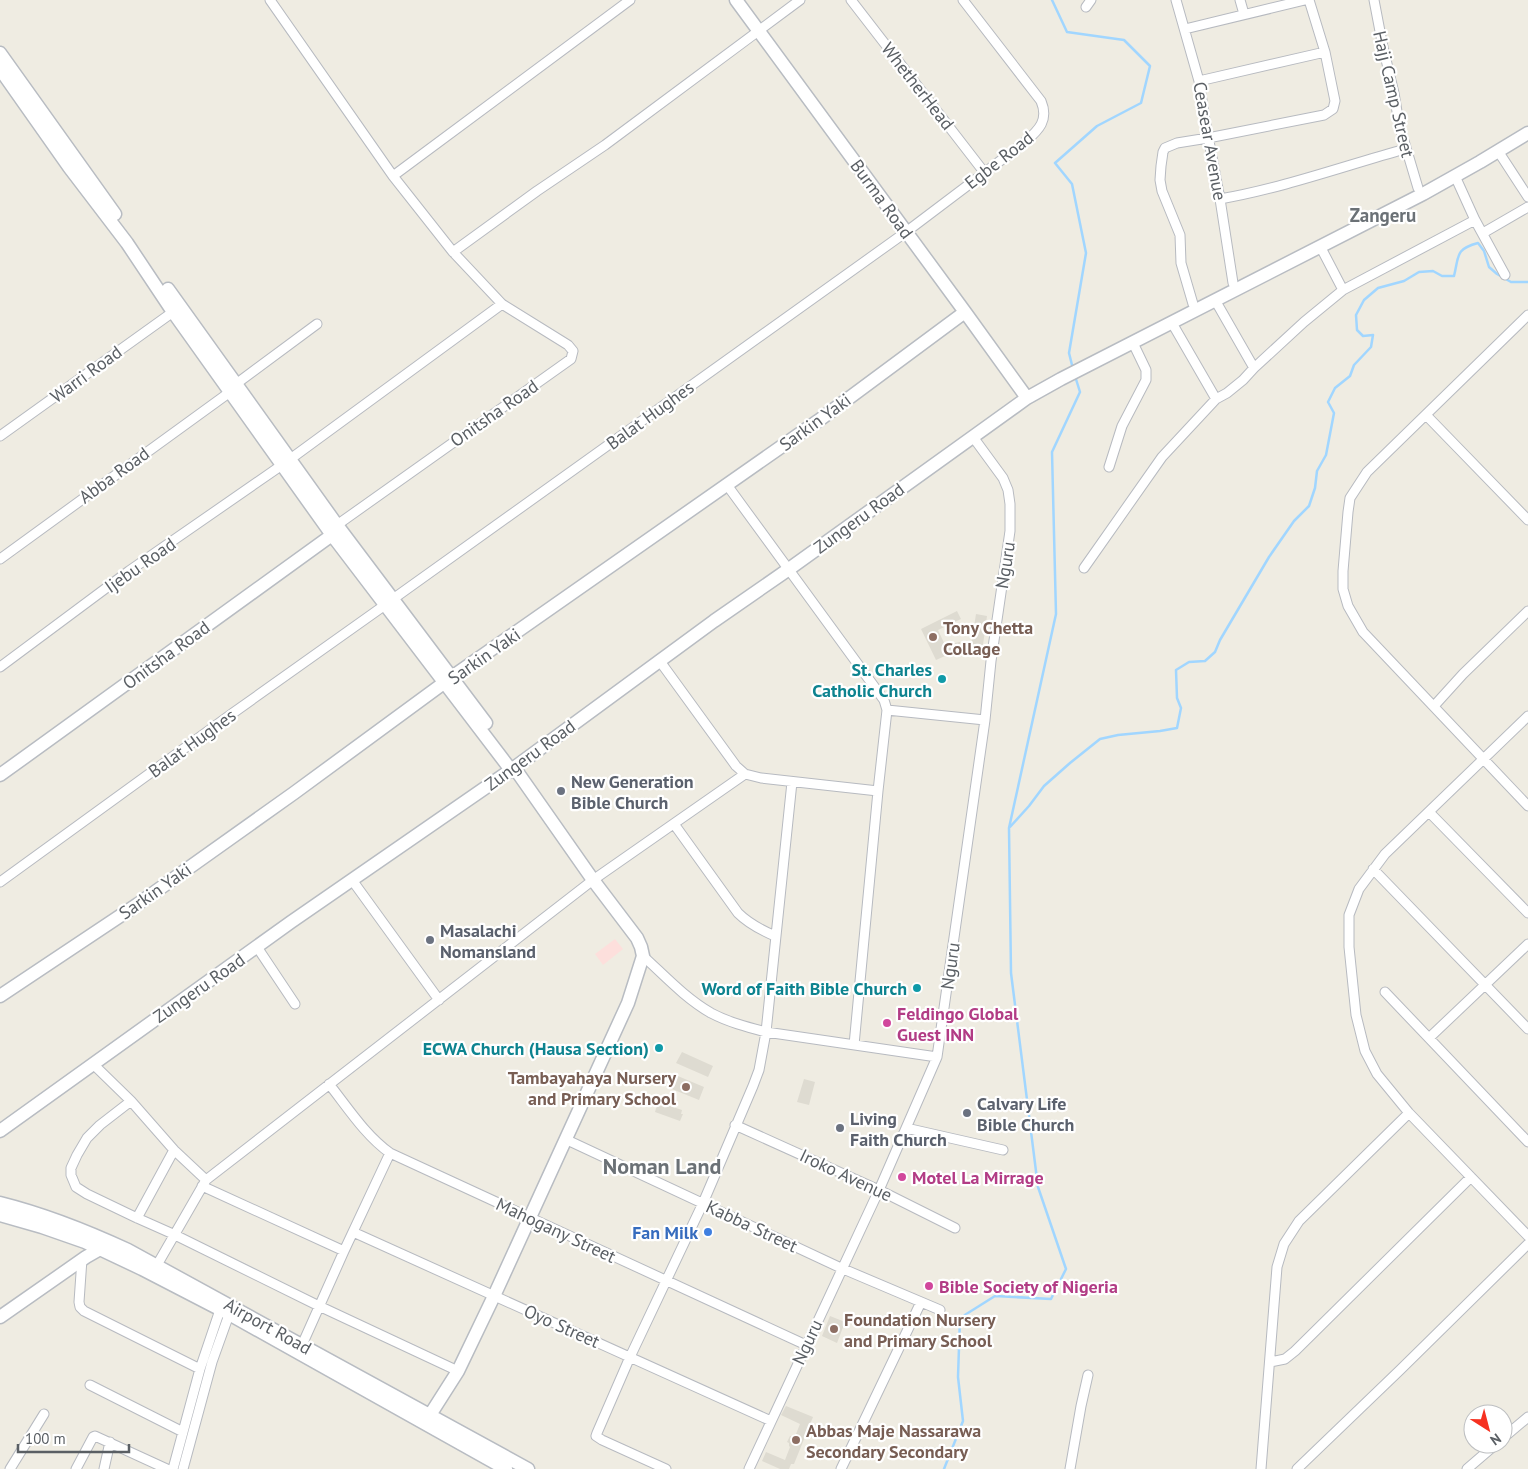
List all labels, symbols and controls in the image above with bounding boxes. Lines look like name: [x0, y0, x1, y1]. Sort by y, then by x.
street label: Hajj Camp Street: [1368, 28, 1420, 160]
street label: WhetherHead: [877, 38, 959, 134]
street label: Ceasear Avenue: [1188, 80, 1232, 202]
street label: Egbe Road: [960, 126, 1038, 194]
street label: Burma Road: [845, 155, 919, 243]
district label: Zangeru: [1350, 203, 1416, 227]
street label: Warri Road: [46, 340, 126, 408]
street label: Onitsha Road: [445, 374, 543, 452]
street label: Balat Hughes: [602, 376, 698, 454]
street label: Sarkin Yaki: [775, 388, 855, 456]
street label: Abba Road: [74, 442, 154, 508]
street label: Zungeru Road: [809, 477, 909, 559]
street label: Ijebu Road: [100, 532, 180, 598]
street label: Nguru: [990, 540, 1020, 590]
street label: Onitsha Road: [118, 616, 214, 694]
place label: Tony Chetta Collage: [943, 616, 1033, 660]
street label: Sarkin Yaki: [443, 623, 525, 689]
marker: Tony Chetta Collage: [927, 631, 939, 643]
place label: St. Charles Catholic Church: [812, 658, 932, 702]
marker: St. Charles Catholic Church: [936, 673, 948, 685]
street label: Balat Hughes: [144, 704, 240, 782]
street label: Zungeru Road: [480, 714, 580, 796]
place label: New Generation Bible Church: [571, 770, 694, 814]
marker: New Generation Bible Church: [555, 785, 567, 797]
street label: Sarkin Yaki: [114, 858, 196, 924]
place label: Masalachi Nomansland: [440, 919, 536, 963]
marker: Masalachi Nomansland: [424, 934, 436, 946]
street label: Nguru: [935, 941, 965, 991]
street label: Zungeru Road: [149, 948, 249, 1028]
place label: Word of Faith Bible Church: [701, 977, 907, 1000]
marker: Word of Faith Bible Church: [911, 982, 923, 994]
place label: Feldingo Global Guest INN: [897, 1002, 1019, 1046]
marker: Feldingo Global Guest INN: [881, 1017, 893, 1029]
place label: ECWA Church (Hausa Section): [423, 1037, 649, 1060]
marker: ECWA Church (Hausa Section): [653, 1042, 665, 1054]
place label: Tambayahaya Nursery and Primary School: [508, 1066, 677, 1110]
marker: Tambayahaya Nursery and Primary School: [680, 1081, 692, 1093]
place label: Calvary Life Bible Church: [977, 1092, 1074, 1136]
place label: Living Faith Church: [850, 1107, 947, 1151]
marker: Calvary Life Bible Church: [961, 1107, 973, 1119]
marker: Living Faith Church: [834, 1122, 846, 1134]
street label: Iroko Avenue: [796, 1144, 896, 1206]
district label: Noman Land: [603, 1152, 721, 1180]
place label: Motel La Mirrage: [912, 1166, 1044, 1189]
marker: Motel La Mirrage: [896, 1171, 908, 1183]
street label: Mahogany Street: [492, 1192, 620, 1268]
street label: Kabba Street: [702, 1195, 802, 1257]
place label: Fan Milk: [632, 1221, 698, 1244]
marker: Fan Milk: [702, 1226, 714, 1238]
place label: Bible Society of Nigeria: [939, 1275, 1118, 1298]
marker: Bible Society of Nigeria: [923, 1280, 935, 1292]
street label: Airport Road: [220, 1293, 316, 1359]
street label: Oyo Street: [520, 1299, 604, 1353]
place label: Foundation Nursery and Primary School: [844, 1308, 996, 1352]
street label: Nguru: [787, 1316, 827, 1368]
marker: Foundation Nursery and Primary School: [828, 1323, 840, 1335]
north arrow: [1463, 1404, 1513, 1454]
place label: Abbas Maje Nassarawa Secondary Secondary: [806, 1419, 981, 1463]
scale bar: [18, 1422, 129, 1454]
text: 100 m: [25, 1429, 66, 1448]
text: N: [1487, 1430, 1505, 1450]
marker: Abbas Maje Nassarawa Secondary Secondary: [790, 1434, 802, 1446]

